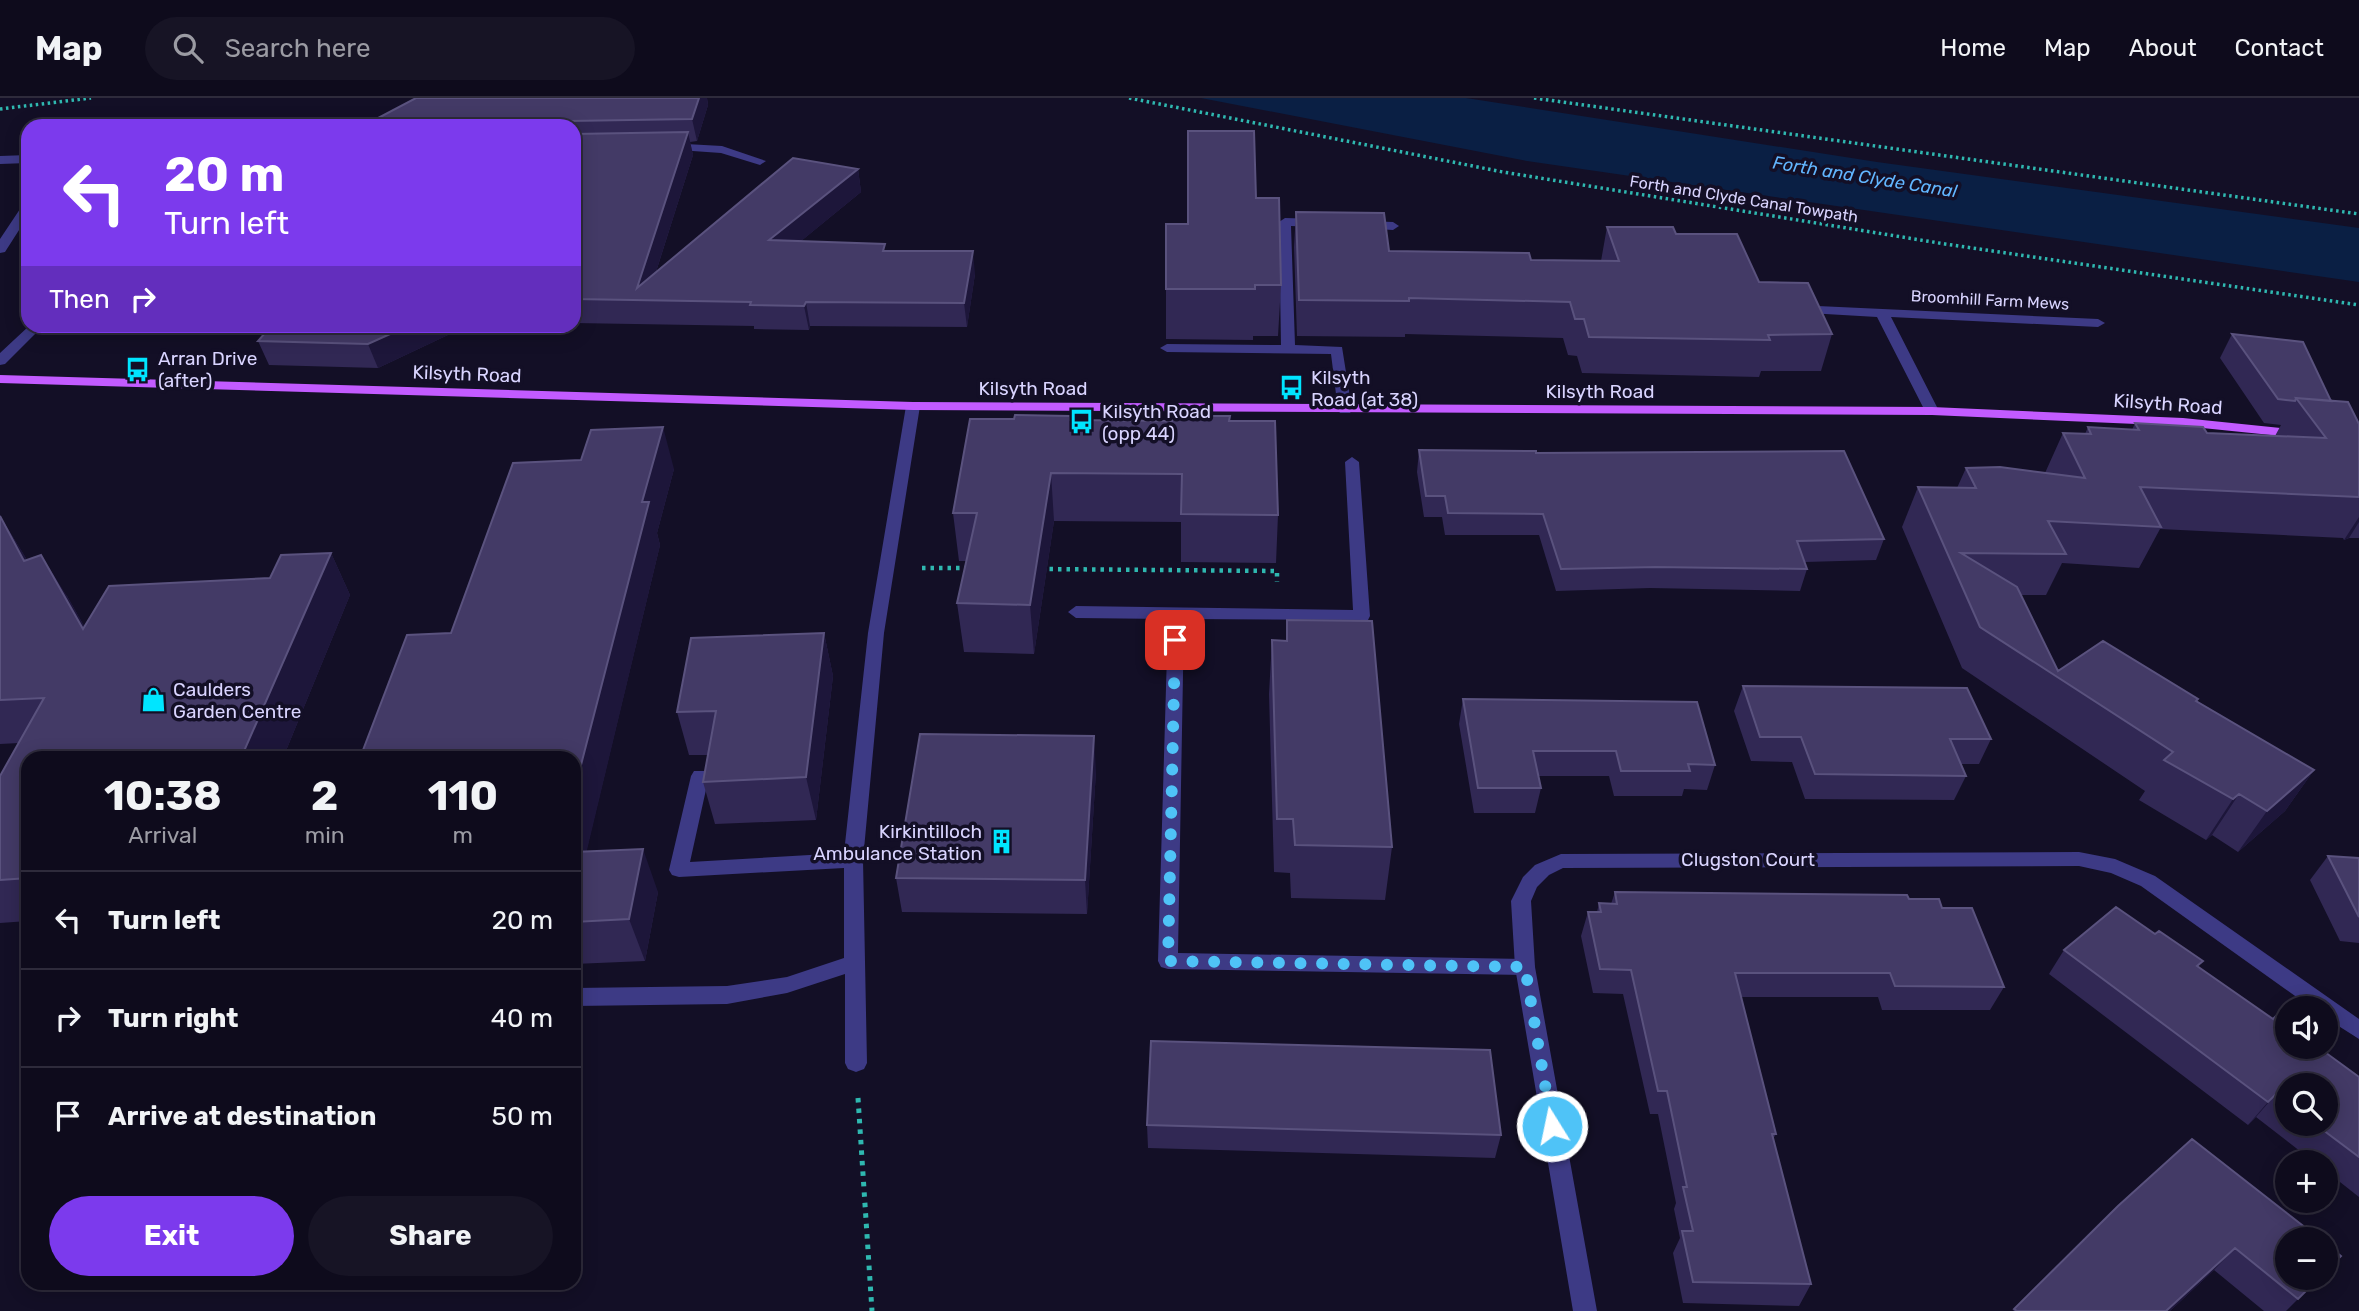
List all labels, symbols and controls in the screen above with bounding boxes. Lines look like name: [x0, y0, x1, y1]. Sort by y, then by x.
search box: [145, 17, 635, 80]
text: Map: [35, 29, 103, 68]
icon: search: [169, 29, 207, 67]
text: Search here: [225, 33, 370, 64]
text: Home: [1940, 34, 2006, 62]
text: Map: [2044, 34, 2091, 62]
text: About: [2129, 34, 2197, 62]
text: Contact: [2235, 34, 2324, 62]
text: 20 m: [164, 145, 285, 203]
icon: left: [49, 147, 140, 238]
water label: Forth and Clyde Canal: [1771, 152, 1959, 203]
street label: Forth and Clyde Canal Towpath: [1628, 172, 1860, 226]
text: Turn left: [164, 204, 289, 242]
icon: right: [124, 280, 162, 318]
text: Then: [49, 284, 110, 315]
street label: Broomhill Farm Mews: [1910, 286, 2070, 314]
place label: Arran Drive (after): [158, 347, 257, 392]
bus stop icon: Arran Drive (after): [124, 355, 152, 383]
street label: Kilsyth Road: [412, 361, 522, 387]
place label: Kilsyth Road (at 38): [1311, 366, 1418, 411]
bus stop icon: Kilsyth Road (at 38): [1277, 374, 1305, 402]
street label: Kilsyth Road: [978, 377, 1088, 400]
street label: Kilsyth Road: [1545, 380, 1655, 403]
street label: Kilsyth Road: [2113, 389, 2223, 419]
place label: Kilsyth Road (opp 44): [1102, 400, 1211, 445]
bus stop icon: Kilsyth Road (opp 44): [1068, 408, 1096, 436]
pin: [1145, 610, 1205, 670]
icon: arrive: [1156, 621, 1194, 659]
place label: Caulders Garden Centre: [173, 678, 301, 723]
shop icon: Caulders Garden Centre: [139, 686, 167, 714]
text: 10:38: [104, 771, 222, 821]
text: 2: [311, 771, 338, 821]
text: 110: [428, 771, 498, 821]
place label: Kirkintilloch Ambulance Station: [813, 820, 982, 865]
text: Arrival: [128, 821, 197, 849]
text: min: [305, 821, 345, 849]
text: m: [453, 821, 473, 849]
building icon: Kirkintilloch Ambulance Station: [988, 828, 1016, 856]
street label: Clugston Court: [1681, 848, 1816, 871]
icon: left: [49, 901, 87, 939]
text: Turn left: [108, 905, 220, 936]
text: 20 m: [492, 905, 553, 936]
map controls: [2275, 996, 2338, 1290]
button: sound: [2275, 996, 2338, 1059]
icon: right: [49, 999, 87, 1037]
text: Turn right: [108, 1003, 238, 1034]
text: 40 m: [491, 1003, 553, 1034]
button: search: [2275, 1073, 2338, 1136]
position arrow: [1515, 1089, 1589, 1163]
icon: arrive: [49, 1097, 87, 1135]
text: Arrive at destination: [108, 1101, 376, 1132]
text: 50 m: [492, 1101, 553, 1132]
button: +: [2275, 1150, 2338, 1213]
button: Exit: [49, 1196, 294, 1276]
button: Share: [308, 1196, 553, 1276]
button: −: [2275, 1227, 2338, 1290]

